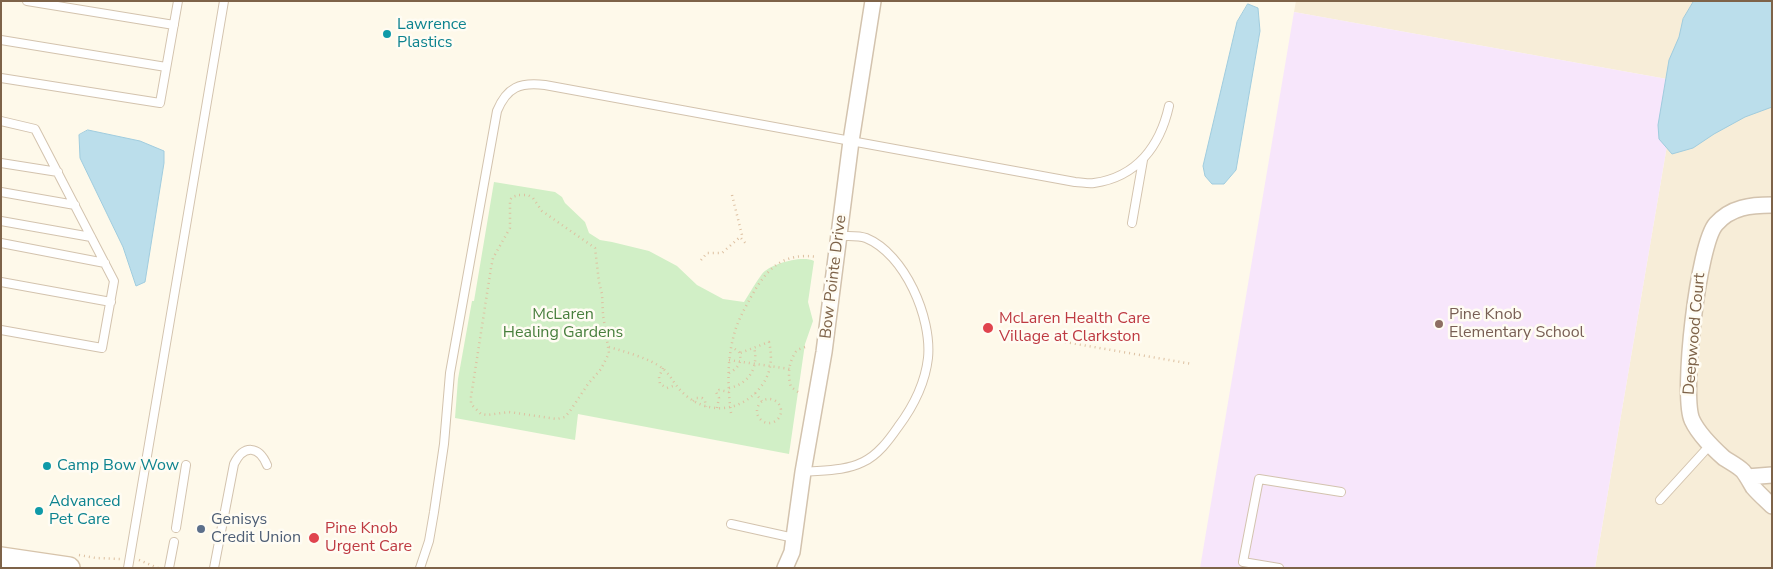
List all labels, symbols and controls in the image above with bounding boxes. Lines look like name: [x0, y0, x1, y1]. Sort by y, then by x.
place label: Lawrence Plastics: [397, 15, 467, 53]
marker: Lawrence Plastics: [381, 28, 393, 40]
street label: Bow Pointe Drive: [817, 214, 851, 340]
street label: Deepwood Court: [1680, 272, 1710, 396]
park label: McLaren Healing Gardens: [503, 305, 623, 343]
place label: Pine Knob Elementary School: [1449, 305, 1584, 343]
place label: McLaren Health Care Village at Clarkston: [999, 309, 1150, 347]
marker: Pine Knob Elementary School: [1433, 318, 1445, 330]
marker: McLaren Health Care Village at Clarkston: [981, 321, 995, 335]
place label: Camp Bow Wow: [57, 456, 179, 476]
marker: Camp Bow Wow: [41, 460, 53, 472]
place label: Advanced Pet Care: [49, 492, 121, 530]
marker: Advanced Pet Care: [33, 505, 45, 517]
place label: Genisys Credit Union: [211, 510, 301, 548]
place label: Pine Knob Urgent Care: [325, 519, 412, 557]
marker: Genisys Credit Union: [195, 523, 207, 535]
marker: Pine Knob Urgent Care: [307, 531, 321, 545]

